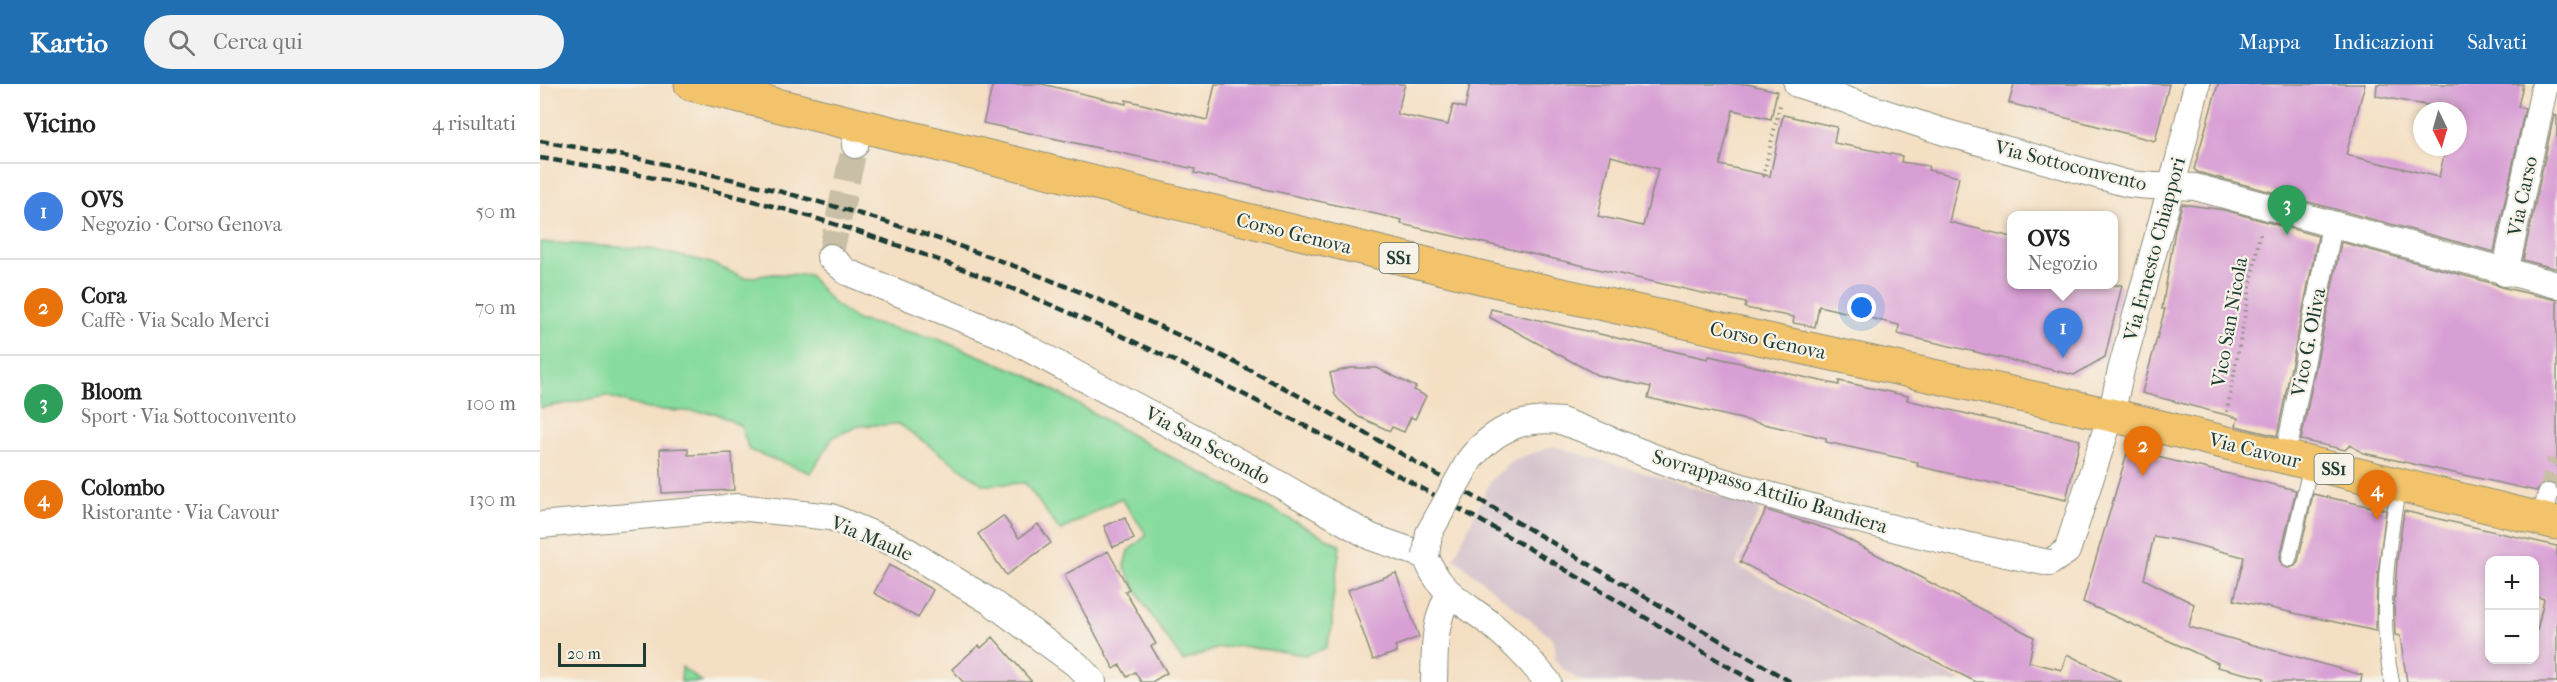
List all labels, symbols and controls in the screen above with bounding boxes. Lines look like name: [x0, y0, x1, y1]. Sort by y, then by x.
search box: [144, 15, 564, 69]
text: Kartio: [30, 26, 108, 59]
icon: search: [165, 26, 198, 59]
text: Cerca qui: [213, 29, 303, 55]
text: Mappa: [2239, 30, 2300, 54]
text: Indicazioni: [2333, 30, 2434, 54]
text: Salvati: [2467, 30, 2527, 54]
north arrow: [2413, 102, 2467, 156]
text: Vicino: [24, 108, 96, 139]
text: 4 risultati: [432, 112, 516, 135]
street label: Via Sottoconvento: [1992, 135, 2149, 195]
street label: Via Carso: [2503, 154, 2542, 239]
street label: Via Ernesto Chiappori: [2119, 155, 2190, 345]
pin: 3: [2268, 186, 2306, 235]
text: OVS: [81, 187, 124, 213]
text: 1: [40, 200, 47, 223]
text: 50 m: [475, 200, 516, 223]
street label: Corso Genova: [1234, 208, 1355, 259]
popup: [2007, 211, 2118, 289]
text: Negozio · Corso Genova: [81, 213, 282, 236]
text: OVS: [2027, 226, 2070, 252]
road number: SS1: [1380, 243, 1418, 273]
text: Negozio: [2027, 252, 2098, 275]
street label: Vico San Nicola: [2207, 254, 2252, 390]
text: Cora: [81, 283, 126, 309]
street label: Vico G. Oliva: [2286, 285, 2330, 399]
your location: [1847, 293, 1876, 322]
text: 2: [38, 296, 49, 319]
text: 70 m: [474, 296, 516, 319]
pin: 1: [2044, 308, 2083, 358]
text: Caffè · Via Scalo Merci: [81, 309, 270, 332]
street label: Corso Genova: [1708, 317, 1829, 364]
text: Bloom: [81, 379, 142, 405]
text: 3: [39, 392, 48, 415]
text: 100 m: [466, 392, 516, 415]
street label: Via San Secondo: [1140, 401, 1274, 489]
text: Sport · Via Sottoconvento: [81, 405, 296, 428]
pin: 2: [2124, 426, 2162, 476]
street label: Via Cavour: [2205, 428, 2304, 473]
street label: Sovrappasso Attilio Bandiera: [1649, 445, 1891, 538]
road number: SS1: [2314, 454, 2354, 484]
pin: 4: [2358, 470, 2396, 520]
text: Colombo: [81, 475, 165, 501]
text: 4: [38, 488, 49, 511]
text: 130 m: [469, 488, 516, 511]
text: Ristorante · Via Cavour: [81, 501, 279, 524]
street label: Via Maule: [827, 511, 916, 566]
map controls: [2485, 556, 2539, 664]
button: +: [2485, 556, 2539, 610]
button: −: [2485, 610, 2539, 664]
scale bar: [558, 640, 646, 668]
text: 20 m: [567, 644, 601, 663]

